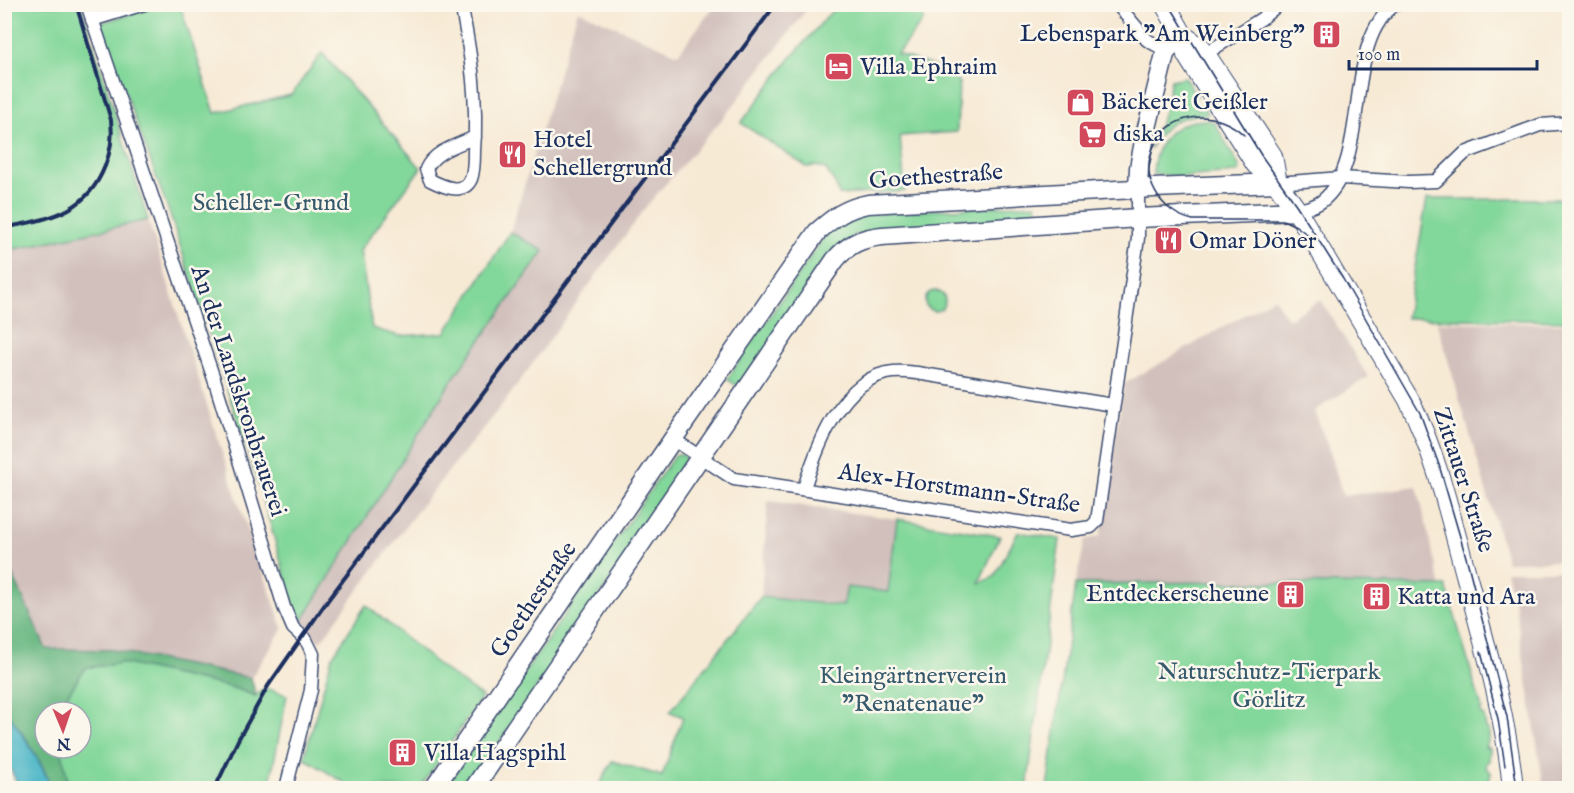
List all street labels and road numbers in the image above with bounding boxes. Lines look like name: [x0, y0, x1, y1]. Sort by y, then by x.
street label: Goethestraße: [868, 157, 1004, 197]
street label: An der Landskronbrauerei: [182, 260, 293, 521]
street label: Zittauer Straße: [1425, 404, 1501, 556]
street label: Alex-Horstmann-Straße: [835, 457, 1082, 521]
street label: Goethestraße: [484, 536, 584, 664]

